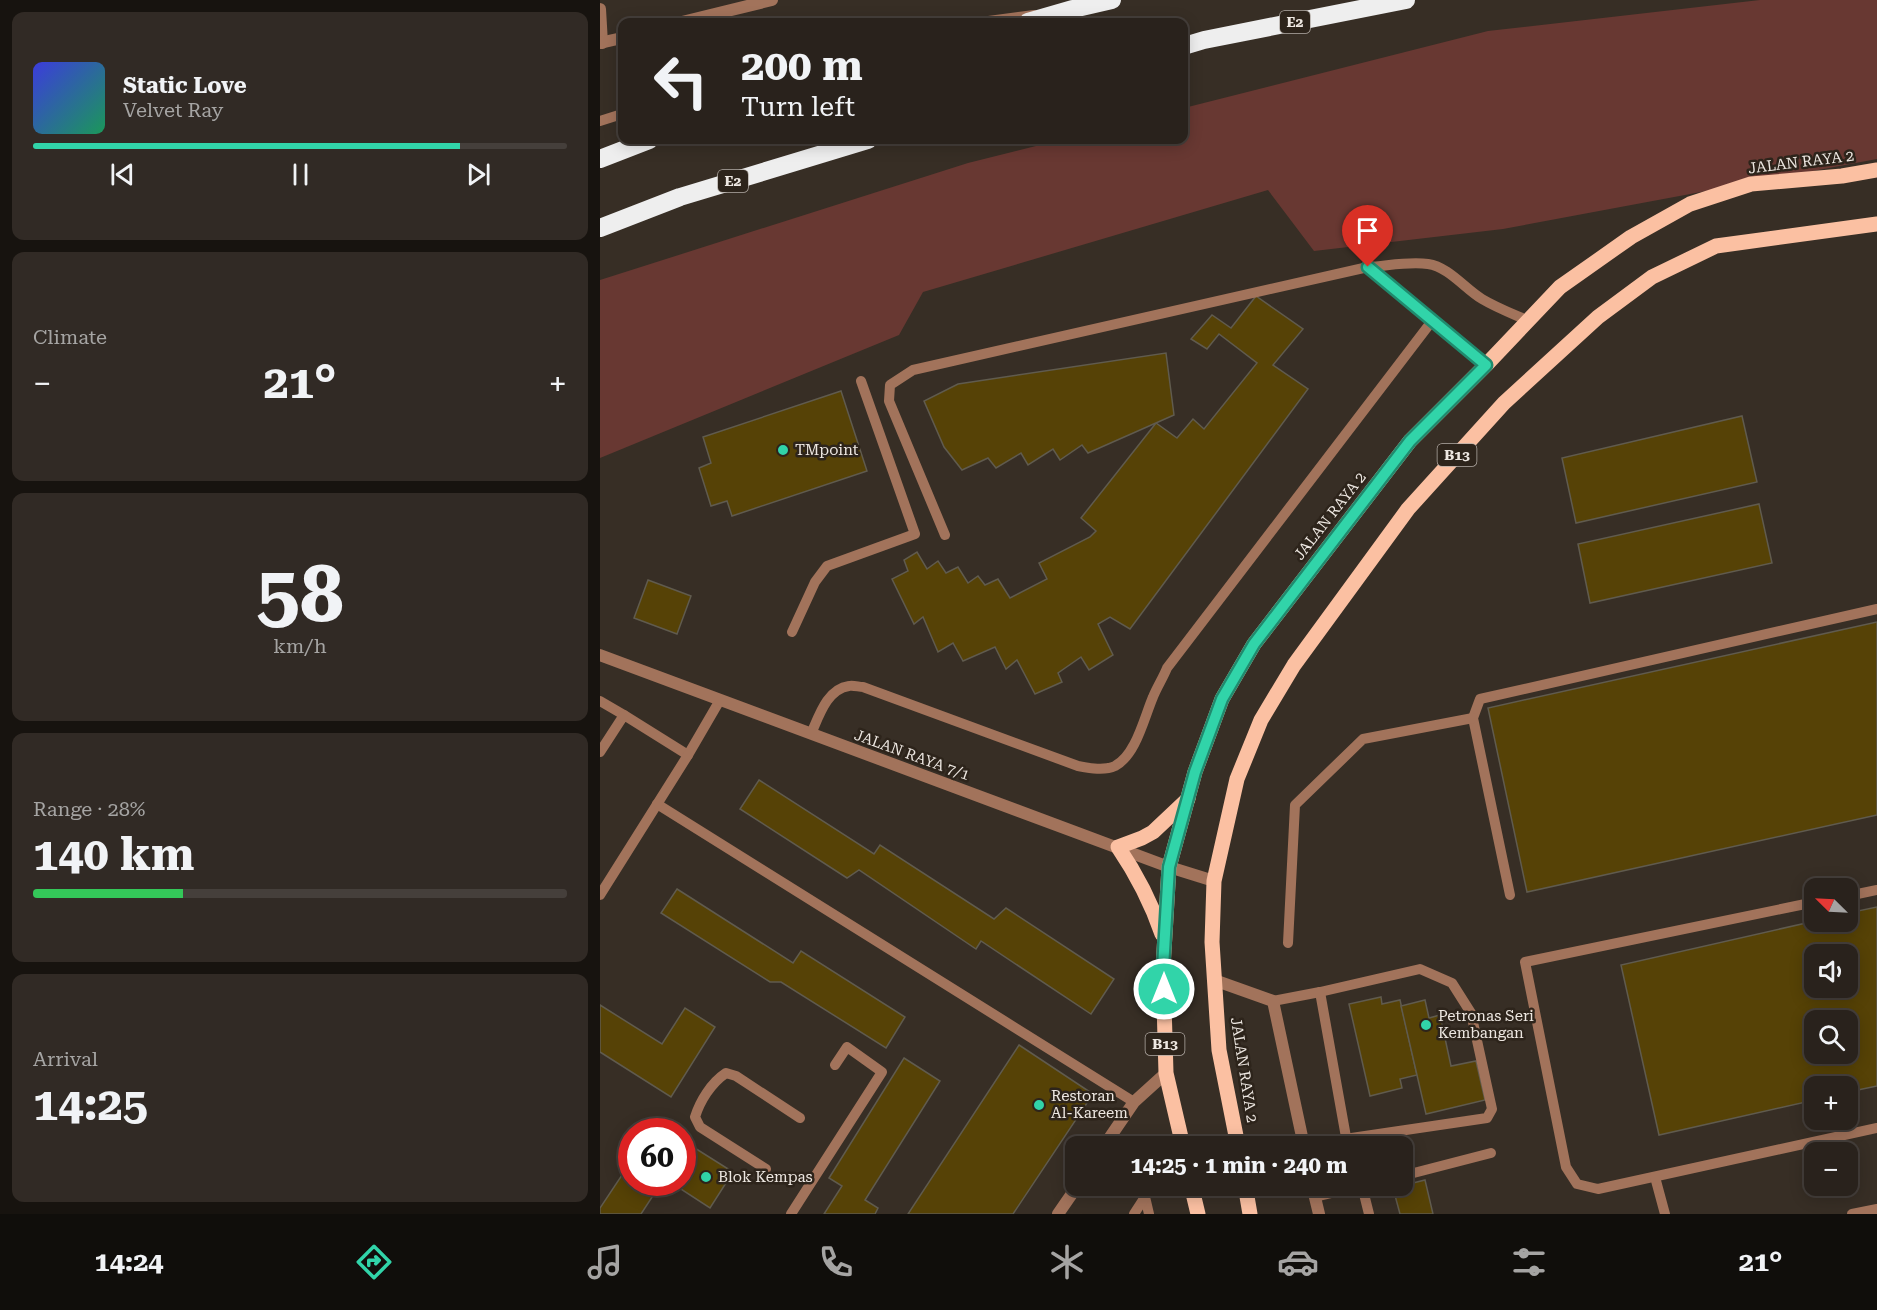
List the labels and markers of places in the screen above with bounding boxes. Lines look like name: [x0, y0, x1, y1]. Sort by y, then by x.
pin: [1342, 205, 1393, 267]
place label: TMpoint: [795, 441, 859, 459]
marker: TMpoint: [776, 443, 790, 457]
place label: Petronas Seri Kembangan: [1438, 1007, 1534, 1042]
marker: Petronas Seri Kembangan: [1419, 1018, 1433, 1032]
place label: Restoran Al-Kareem: [1051, 1087, 1128, 1122]
marker: Restoran Al-Kareem: [1032, 1098, 1046, 1112]
place label: Blok Kempas: [718, 1168, 813, 1186]
marker: Blok Kempas: [699, 1170, 713, 1184]

